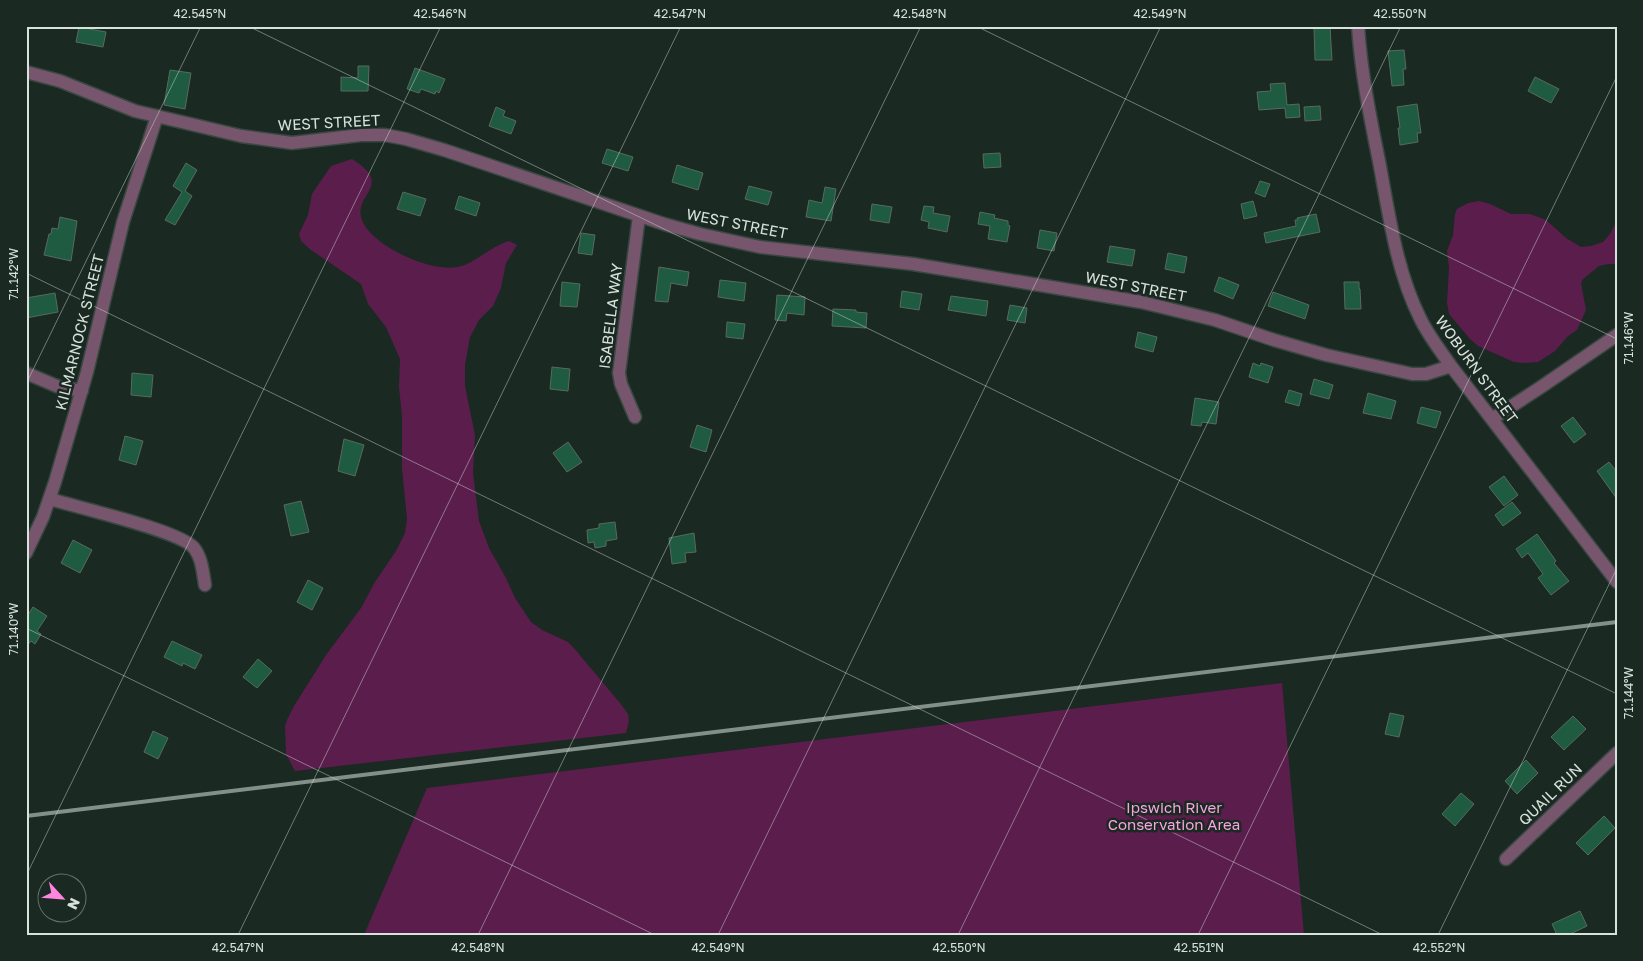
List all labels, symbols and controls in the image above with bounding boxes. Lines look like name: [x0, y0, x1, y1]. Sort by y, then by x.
text: 42.545°N: [174, 6, 226, 21]
text: 42.546°N: [413, 6, 467, 21]
text: 42.547°N: [654, 6, 706, 21]
text: 42.548°N: [893, 6, 947, 21]
text: 42.549°N: [1133, 6, 1187, 21]
text: 42.550°N: [1373, 6, 1427, 21]
street label: WEST STREET: [277, 110, 381, 134]
street label: WEST STREET: [685, 204, 789, 242]
text: 71.142°W: [6, 247, 21, 300]
street label: KILMARNOCK STREET: [51, 252, 107, 412]
street label: ISABELLA WAY: [595, 262, 625, 370]
street label: WEST STREET: [1084, 267, 1188, 305]
text: 71.146°W: [1621, 311, 1636, 364]
street label: WOBURN STREET: [1432, 312, 1522, 426]
text: 71.140°W: [6, 602, 21, 655]
text: 71.144°W: [1621, 667, 1636, 719]
street label: QUAIL RUN: [1515, 759, 1585, 829]
park label: Ipswich River Conservation Area: [1108, 798, 1240, 833]
north arrow: [38, 874, 88, 924]
text: N: [64, 895, 84, 912]
text: 42.547°N: [212, 940, 264, 955]
text: 42.548°N: [451, 940, 505, 955]
text: 42.549°N: [691, 940, 745, 955]
text: 42.550°N: [932, 940, 986, 955]
text: 42.551°N: [1174, 940, 1224, 955]
text: 42.552°N: [1413, 940, 1465, 955]

